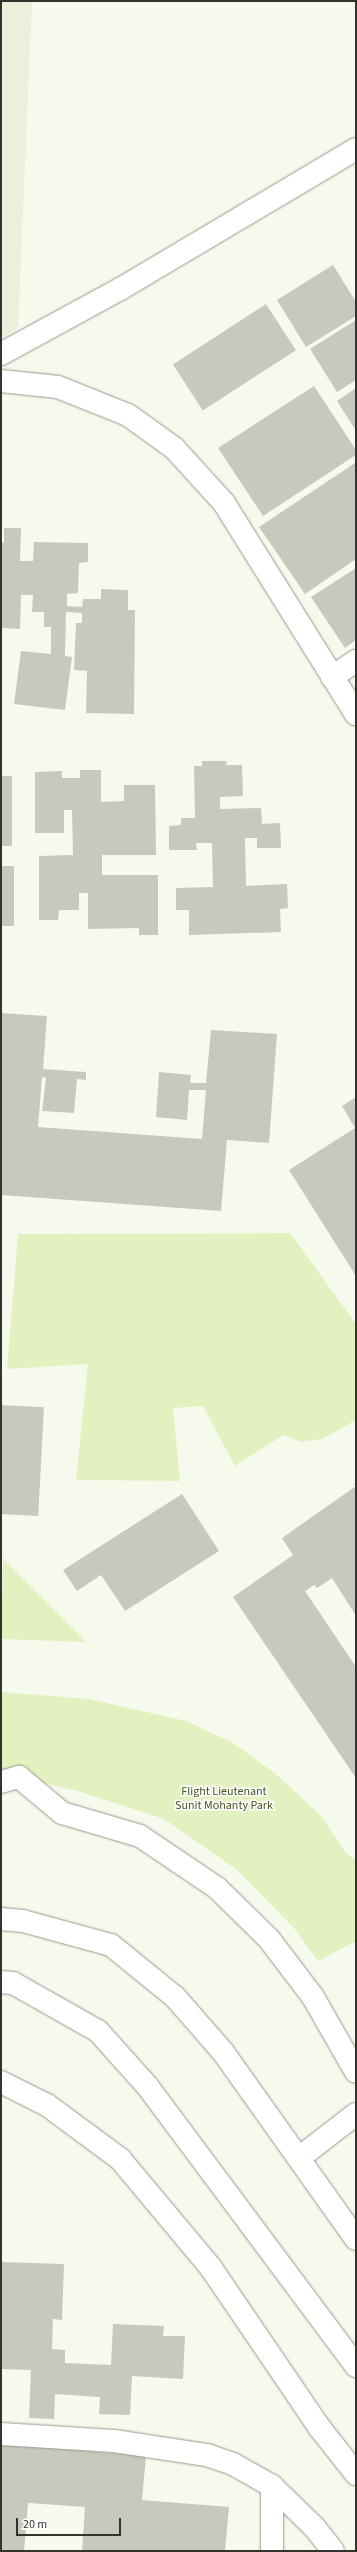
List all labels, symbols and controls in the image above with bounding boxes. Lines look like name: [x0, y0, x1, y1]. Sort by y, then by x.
park label: Flight Lieutenant Sunit Mohanty Park: [175, 1785, 273, 1813]
scale bar: [18, 2510, 123, 2536]
text: 20 m: [23, 2516, 47, 2533]

